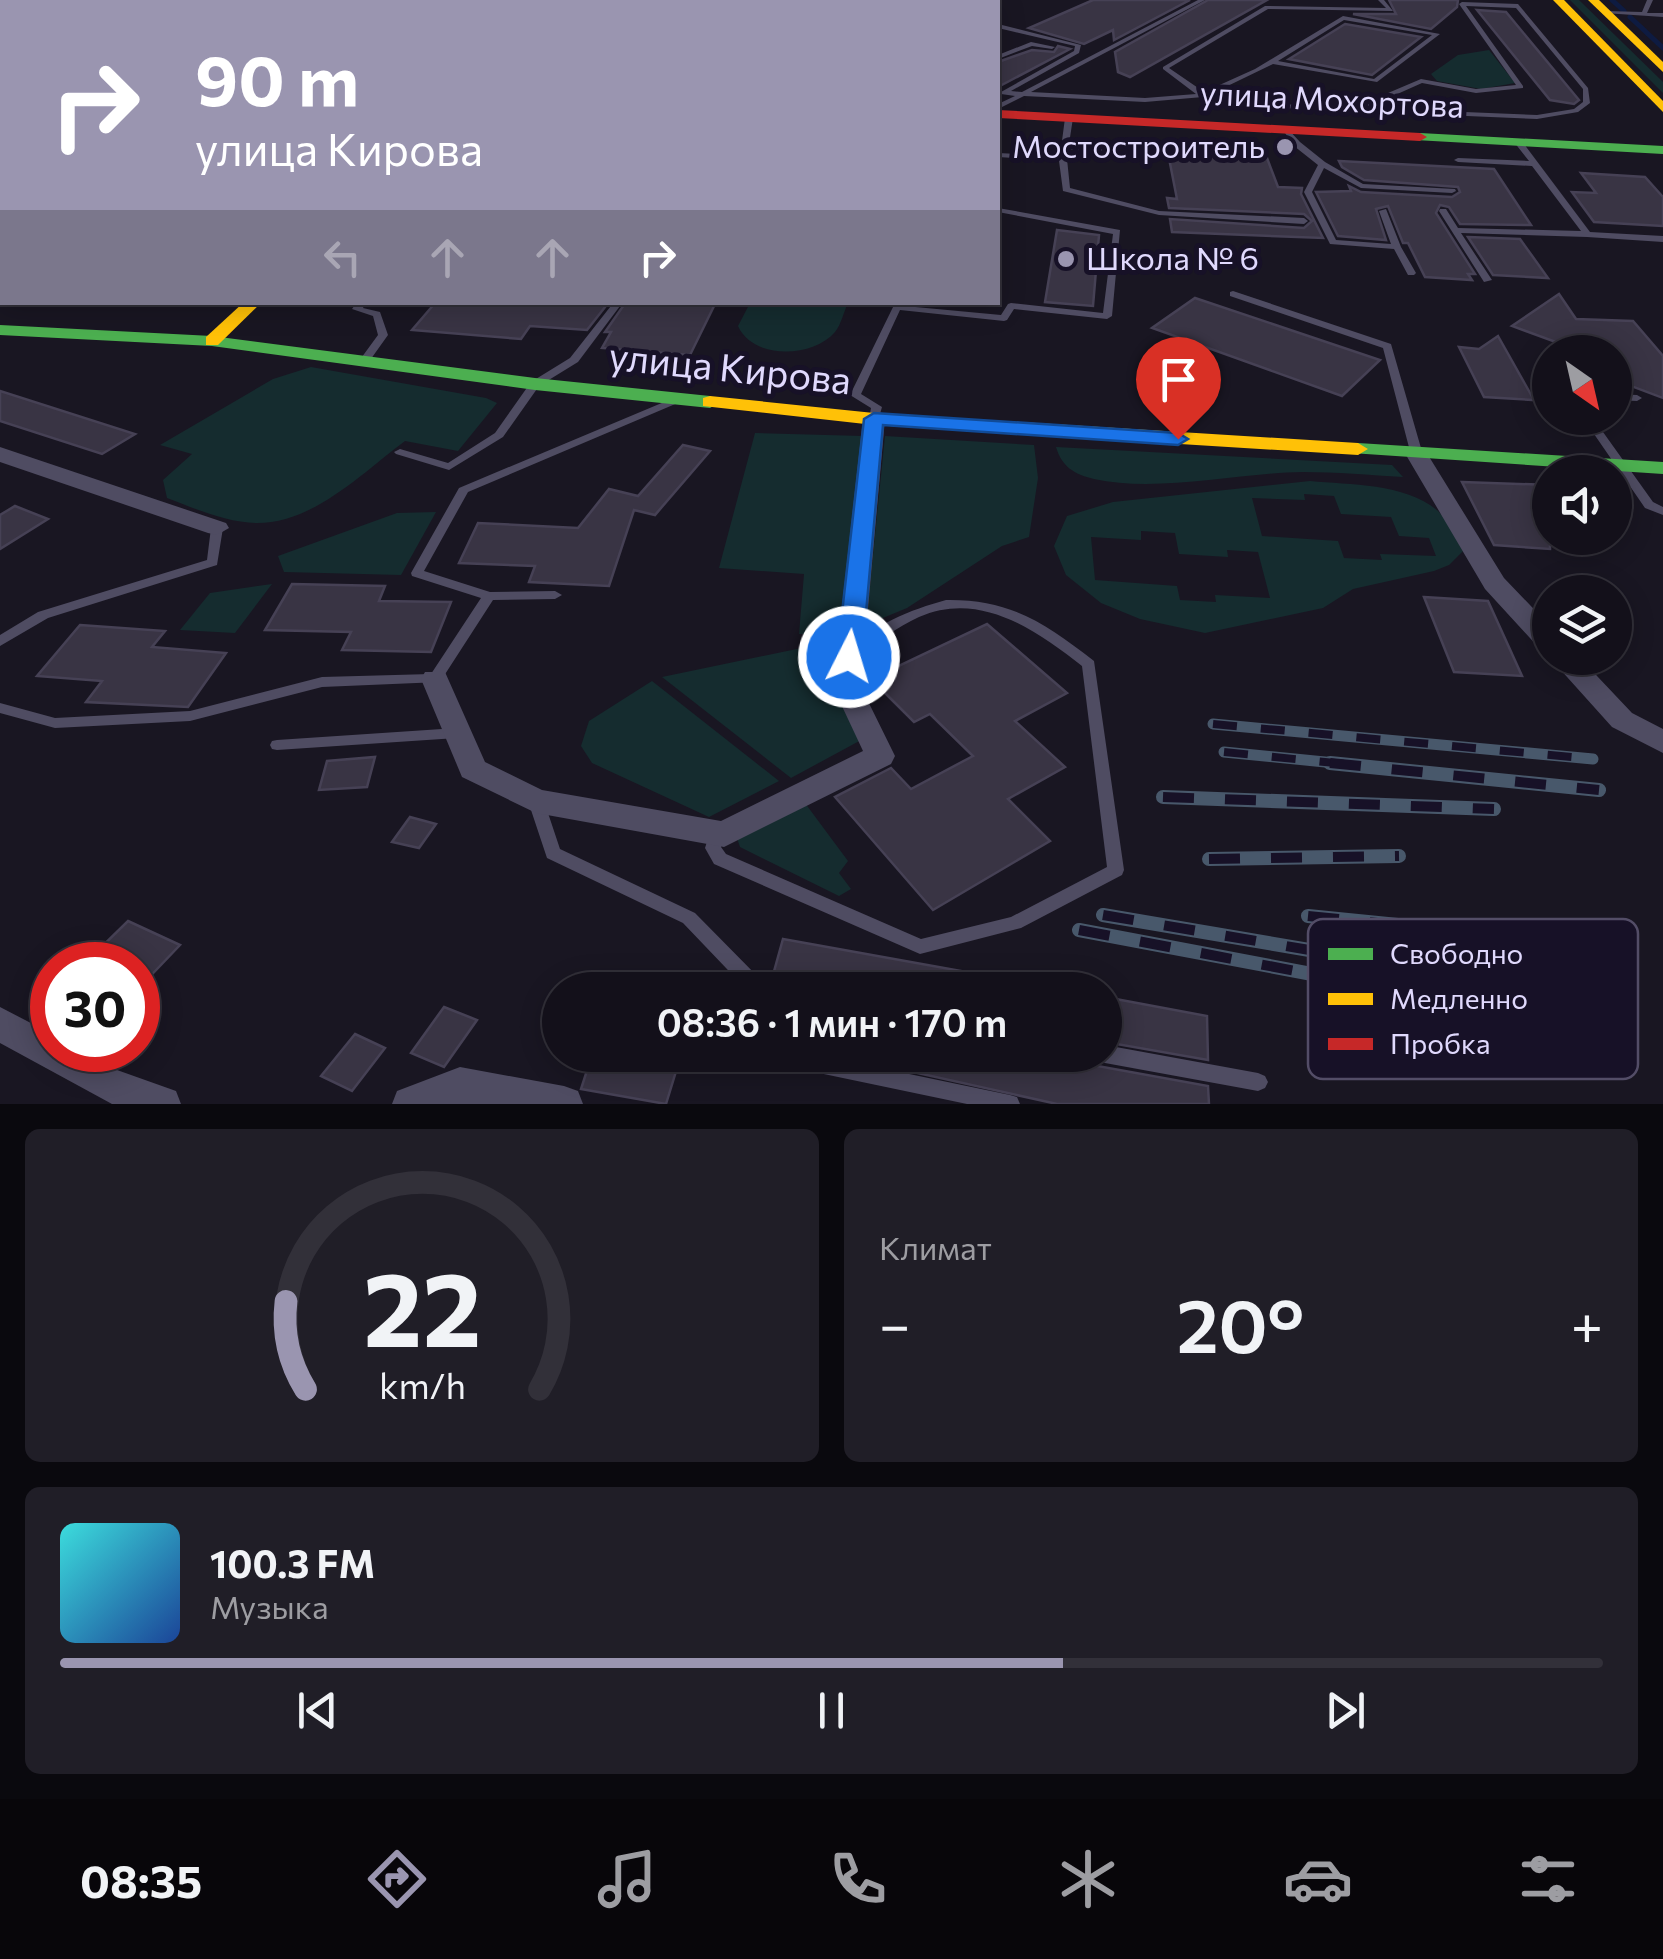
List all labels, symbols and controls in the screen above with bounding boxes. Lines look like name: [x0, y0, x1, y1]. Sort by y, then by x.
text: 90 m: [195, 35, 359, 120]
icon: right: [30, 40, 160, 170]
street label: улица Мохортова: [1199, 71, 1465, 125]
text: улица Кирова: [195, 120, 483, 175]
place label: Мостостроитель: [1012, 125, 1265, 165]
marker: Мостостроитель: [1274, 136, 1296, 158]
icon: left: [315, 230, 370, 285]
icon: ahead: [420, 230, 475, 285]
icon: ahead: [525, 230, 580, 285]
icon: right: [630, 230, 685, 285]
place label: Школа № 6: [1086, 237, 1259, 277]
marker: Школа № 6: [1055, 248, 1077, 270]
street label: улица Кирова: [607, 330, 854, 403]
north arrow: [1532, 335, 1632, 435]
map controls: [1532, 335, 1632, 675]
pin: [1136, 337, 1221, 440]
icon: arrive: [1151, 352, 1206, 407]
button: sound: [1532, 455, 1632, 555]
button: layers: [1532, 575, 1632, 675]
position arrow: [797, 605, 901, 709]
legend: [1308, 919, 1638, 1079]
text: Свободно: [1390, 936, 1523, 970]
speed limit sign: 30: [30, 942, 160, 1072]
text: Медленно: [1390, 981, 1528, 1015]
text: 08:36 · 1 мин · 170 m: [657, 998, 1007, 1045]
text: Пробка: [1390, 1026, 1490, 1060]
text: Климат: [879, 1227, 992, 1267]
text: 22: [363, 1241, 481, 1368]
text: 20°: [1176, 1277, 1305, 1368]
text: −: [879, 1289, 910, 1356]
text: +: [1571, 1289, 1603, 1356]
text: km/h: [379, 1363, 465, 1406]
text: 100.3 FM: [210, 1539, 375, 1586]
text: Музыка: [210, 1586, 329, 1626]
icon: previous: [290, 1683, 345, 1738]
icon: pause: [804, 1683, 859, 1738]
icon: next: [1318, 1683, 1373, 1738]
icon: directions: [362, 1844, 432, 1914]
icon: music: [592, 1844, 662, 1914]
icon: phone: [823, 1844, 893, 1914]
icon: climate: [1053, 1844, 1123, 1914]
icon: car: [1283, 1844, 1353, 1914]
icon: filters: [1513, 1844, 1583, 1914]
text: 08:35: [80, 1852, 202, 1907]

